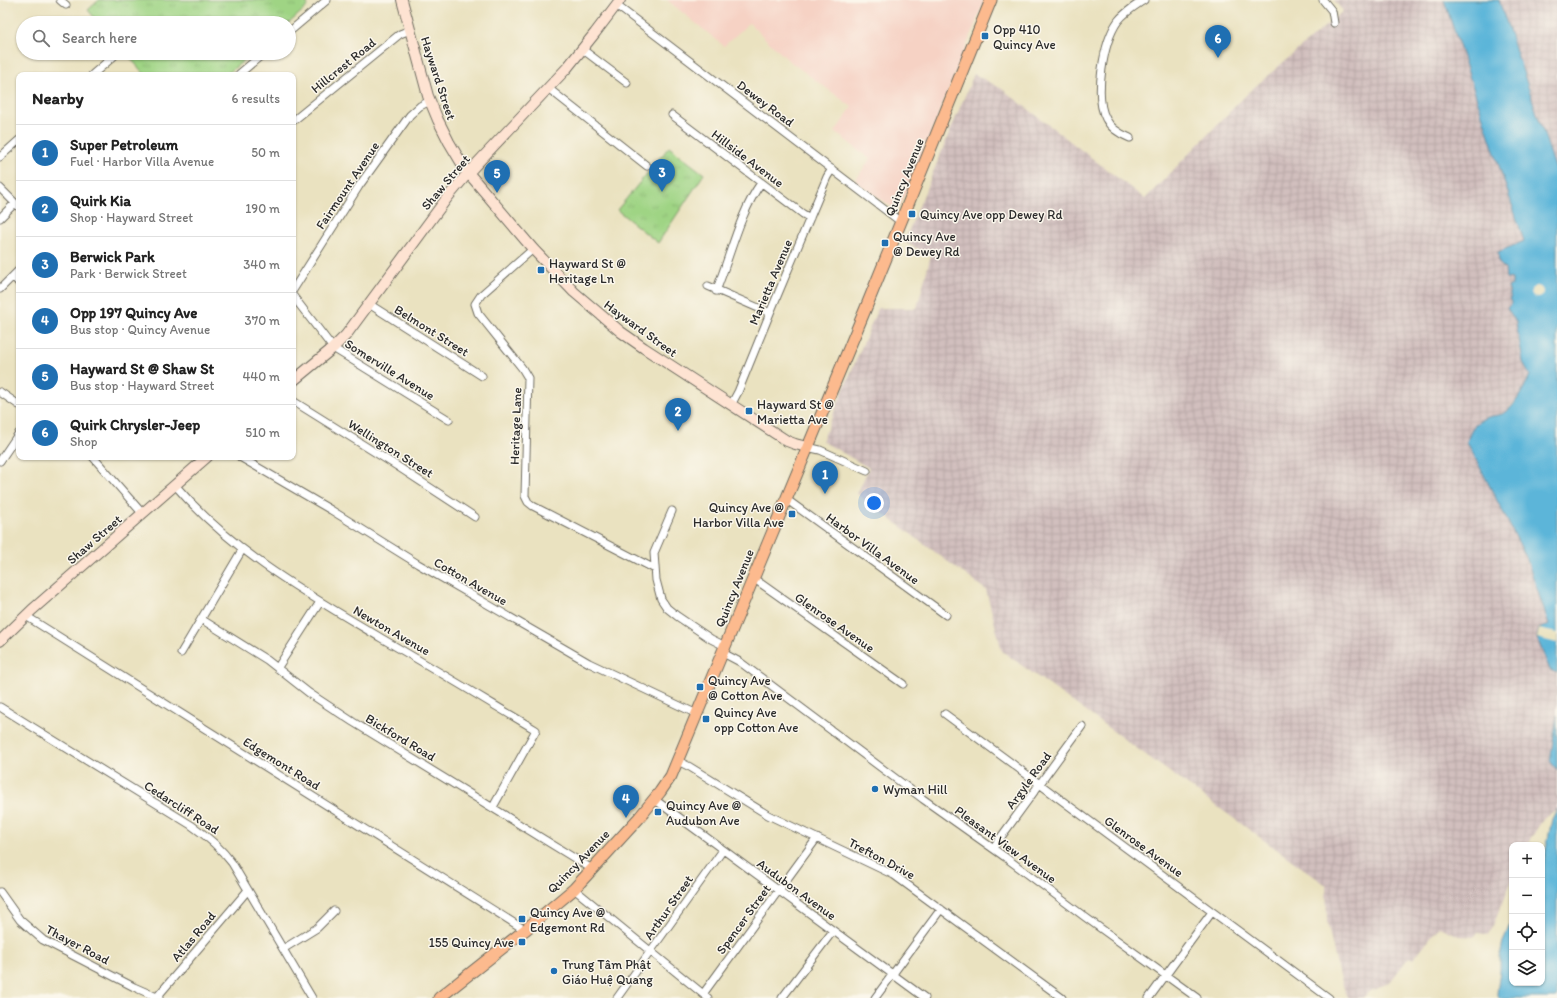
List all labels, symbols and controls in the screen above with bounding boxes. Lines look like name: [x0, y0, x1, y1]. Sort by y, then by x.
search box: [16, 16, 296, 60]
place label: Opp 410 Quincy Ave: [993, 22, 1056, 52]
pin: 6: [1205, 25, 1231, 58]
icon: search: [30, 27, 52, 49]
text: Search here: [62, 29, 137, 47]
marker: Opp 410 Quincy Ave: [980, 31, 990, 41]
street label: Hillcrest Road: [308, 35, 379, 96]
street label: Hayward Street: [418, 35, 459, 122]
street label: Dewey Road: [734, 77, 797, 130]
text: Nearby: [32, 88, 84, 108]
text: 6 results: [232, 91, 280, 106]
street label: Hillside Avenue: [709, 126, 787, 190]
text: Super Petroleum: [70, 136, 178, 154]
street label: Quincy Avenue: [882, 136, 927, 218]
street label: Fairmount Avenue: [313, 139, 382, 232]
text: 1: [42, 145, 48, 160]
text: 50 m: [251, 145, 280, 160]
street label: Shaw Street: [418, 152, 473, 213]
text: Fuel · Harbor Villa Avenue: [70, 154, 214, 169]
pin: 3: [649, 159, 675, 192]
pin: 5: [484, 160, 510, 193]
text: Quirk Kia: [70, 192, 131, 210]
text: 2: [42, 201, 48, 216]
text: 190 m: [245, 201, 280, 216]
place label: Quincy Ave opp Dewey Rd: [920, 207, 1062, 222]
marker: Quincy Ave opp Dewey Rd: [907, 209, 917, 219]
text: Shop · Hayward Street: [70, 210, 193, 225]
place label: Quincy Ave @ Dewey Rd: [893, 229, 960, 259]
street label: Marietta Avenue: [746, 237, 795, 327]
marker: Quincy Ave @ Dewey Rd: [880, 238, 890, 248]
text: Berwick Park: [70, 248, 155, 266]
place label: Hayward St @ Heritage Ln: [549, 256, 626, 286]
text: 3: [41, 257, 49, 272]
text: 340 m: [243, 257, 280, 272]
marker: Hayward St @ Heritage Ln: [536, 265, 546, 275]
text: Park · Berwick Street: [70, 266, 187, 281]
street label: Hayward Street: [601, 297, 680, 360]
street label: Belmont Street: [392, 302, 472, 359]
text: Opp 197 Quincy Ave: [70, 304, 197, 322]
text: 4: [41, 313, 49, 328]
text: 370 m: [245, 313, 280, 328]
text: Bus stop · Quincy Avenue: [70, 322, 210, 337]
street label: Somerville Avenue: [342, 336, 437, 403]
text: Hayward St @ Shaw St: [70, 360, 214, 378]
text: 5: [42, 369, 48, 384]
text: 440 m: [243, 369, 280, 384]
text: Bus stop · Hayward Street: [70, 378, 214, 393]
street label: Heritage Lane: [507, 387, 524, 465]
place label: Hayward St @ Marietta Ave: [757, 397, 834, 427]
pin: 2: [665, 398, 691, 431]
marker: Hayward St @ Marietta Ave: [744, 406, 754, 416]
text: Quirk Chrysler-Jeep: [70, 416, 200, 434]
street label: Wellington Street: [345, 416, 436, 481]
text: 6: [42, 425, 48, 440]
text: 510 m: [245, 425, 280, 440]
text: Shop: [70, 434, 97, 449]
pin: 1: [812, 461, 838, 494]
your location: [864, 493, 884, 513]
place label: Quincy Ave @ Harbor Villa Ave: [693, 500, 784, 530]
marker: Quincy Ave @ Harbor Villa Ave: [787, 509, 797, 519]
street label: Harbor Villa Avenue: [823, 510, 922, 587]
street label: Shaw Street: [64, 511, 125, 567]
street label: Quincy Avenue: [712, 547, 757, 629]
street label: Cotton Avenue: [431, 554, 510, 609]
street label: Glenrose Avenue: [792, 589, 877, 655]
street label: Newton Avenue: [351, 602, 433, 659]
place label: Quincy Ave @ Cotton Ave: [708, 673, 782, 703]
marker: Quincy Ave @ Cotton Ave: [695, 682, 705, 692]
place label: Quincy Ave opp Cotton Ave: [714, 705, 798, 735]
street label: Bickford Road: [363, 711, 439, 764]
marker: Quincy Ave opp Cotton Ave: [701, 714, 711, 724]
street label: Edgemont Road: [240, 734, 323, 793]
street label: Argyle Road: [1003, 749, 1054, 812]
street label: Cedarcliff Road: [141, 778, 222, 837]
place label: Wyman Hill: [883, 782, 948, 797]
marker: Wyman Hill: [870, 784, 880, 794]
pin: 4: [613, 785, 639, 818]
place label: Quincy Ave @ Audubon Ave: [666, 798, 742, 828]
street label: Pleasant View Avenue: [952, 803, 1059, 886]
marker: Quincy Ave @ Audubon Ave: [653, 807, 663, 817]
street label: Glenrose Avenue: [1101, 813, 1186, 880]
street label: Quincy Avenue: [544, 826, 613, 896]
street label: Trefton Drive: [846, 835, 918, 882]
map controls: [1509, 842, 1545, 986]
button: +: [1509, 842, 1545, 878]
street label: Audubon Avenue: [754, 856, 839, 923]
street label: Arthur Street: [641, 872, 696, 942]
button: −: [1509, 878, 1545, 914]
street label: Spencer Street: [713, 881, 774, 957]
place label: Quincy Ave @ Edgemont Rd: [530, 905, 606, 935]
street label: Atlas Road: [168, 908, 219, 964]
marker: Quincy Ave @ Edgemont Rd: [517, 914, 527, 924]
button: locate: [1509, 914, 1545, 950]
street label: Thayer Road: [43, 921, 112, 967]
place label: 155 Quincy Ave: [429, 935, 514, 950]
marker: 155 Quincy Ave: [517, 937, 527, 947]
button: layers: [1509, 950, 1545, 986]
place label: Trung Tâm Phật Giáo Huệ Quang: [562, 957, 653, 987]
marker: Trung Tâm Phật Giáo Huệ Quang: [549, 966, 559, 976]

